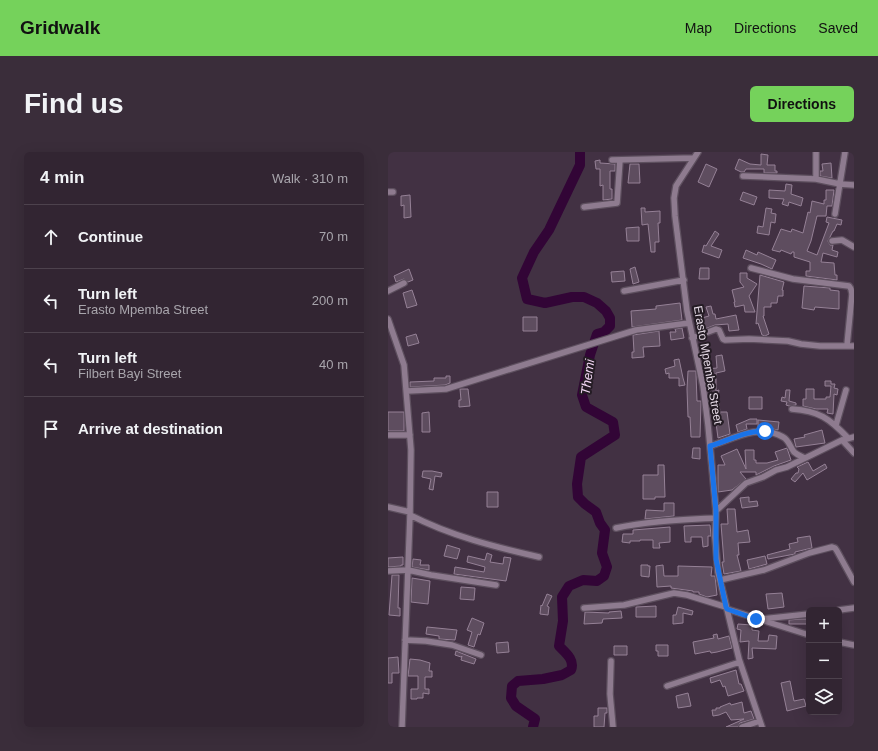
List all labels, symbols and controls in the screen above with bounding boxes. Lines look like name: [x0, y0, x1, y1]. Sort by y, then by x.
text: Gridwalk: [20, 17, 100, 38]
text: Map: [685, 20, 712, 36]
text: Directions: [734, 20, 796, 36]
text: Saved: [818, 20, 858, 36]
button: Directions: [750, 86, 854, 122]
text: Find us: [24, 88, 124, 119]
text: 4 min: [40, 168, 84, 187]
text: Walk · 310 m: [272, 171, 348, 186]
icon: ahead: [40, 226, 62, 248]
text: Continue: [78, 228, 143, 245]
text: 70 m: [319, 229, 348, 244]
text: Turn left: [78, 285, 137, 302]
icon: left: [40, 290, 62, 312]
text: 200 m: [312, 293, 348, 308]
text: Erasto Mpemba Street: [78, 302, 208, 317]
street label: Erasto Mpemba Street: [691, 305, 725, 426]
text: Turn left: [78, 349, 137, 366]
icon: left: [40, 354, 62, 376]
text: 40 m: [319, 357, 348, 372]
water label: Themi: [578, 357, 598, 396]
text: Filbert Bayi Street: [78, 366, 181, 381]
icon: arrive: [40, 418, 62, 440]
text: Arrive at destination: [78, 420, 223, 437]
route start: [756, 422, 774, 440]
map controls: [806, 607, 842, 715]
button: +: [806, 607, 842, 643]
route end: [747, 610, 765, 628]
button: −: [806, 643, 842, 679]
button: layers: [806, 679, 842, 715]

